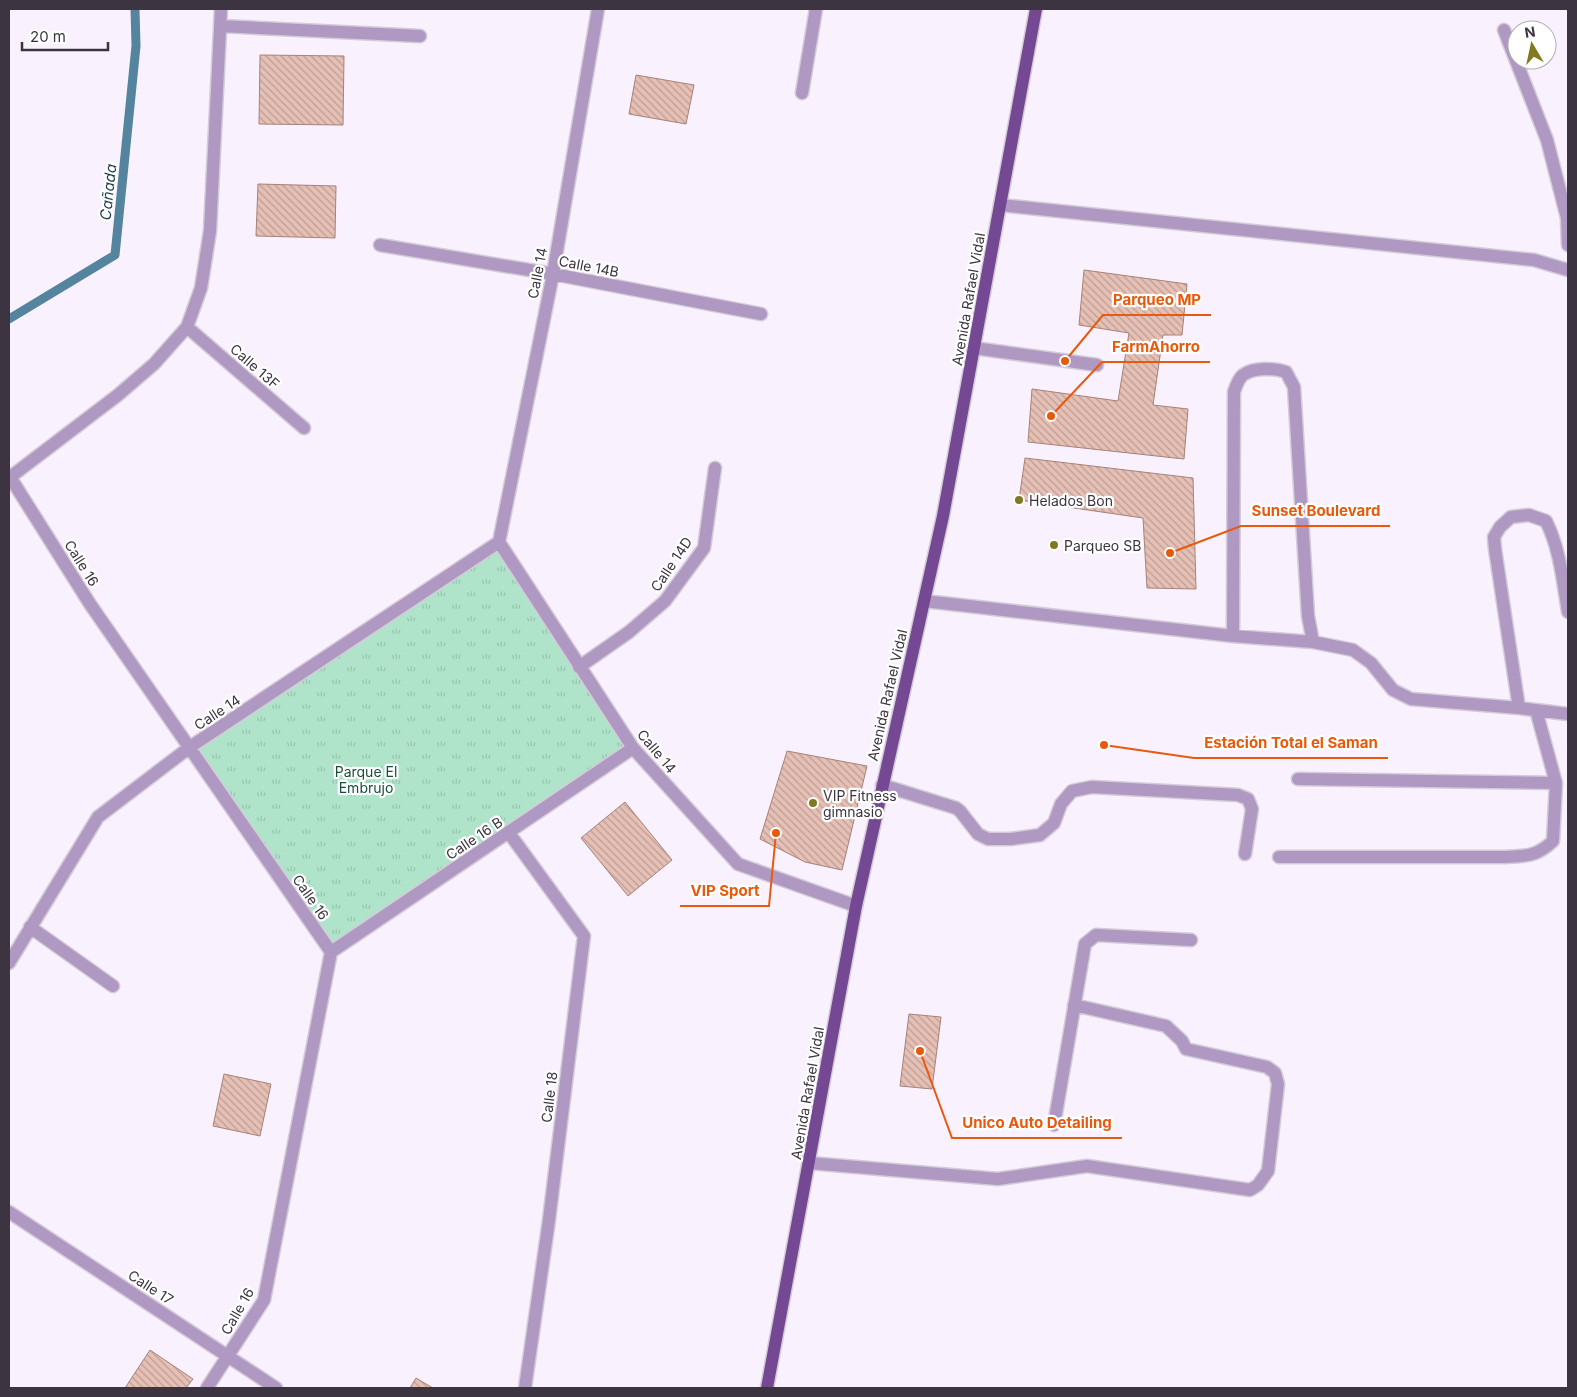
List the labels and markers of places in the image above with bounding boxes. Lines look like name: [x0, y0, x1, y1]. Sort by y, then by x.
callout: Parqueo MP: [1103, 285, 1211, 315]
callout: FarmAhorro: [1102, 332, 1210, 362]
place label: Helados Bon: [1029, 492, 1113, 509]
marker: Helados Bon: [1013, 494, 1025, 506]
callout: Sunset Boulevard: [1241, 496, 1390, 526]
place label: Parqueo SB: [1064, 537, 1141, 554]
marker: Parqueo SB: [1048, 539, 1060, 551]
callout: Estación Total el Saman: [1194, 728, 1388, 758]
place label: VIP Fitness gimnasio: [823, 787, 897, 820]
marker: VIP Fitness gimnasio: [807, 797, 819, 809]
callout: VIP Sport: [680, 876, 769, 906]
callout: Unico Auto Detailing: [952, 1108, 1122, 1138]

